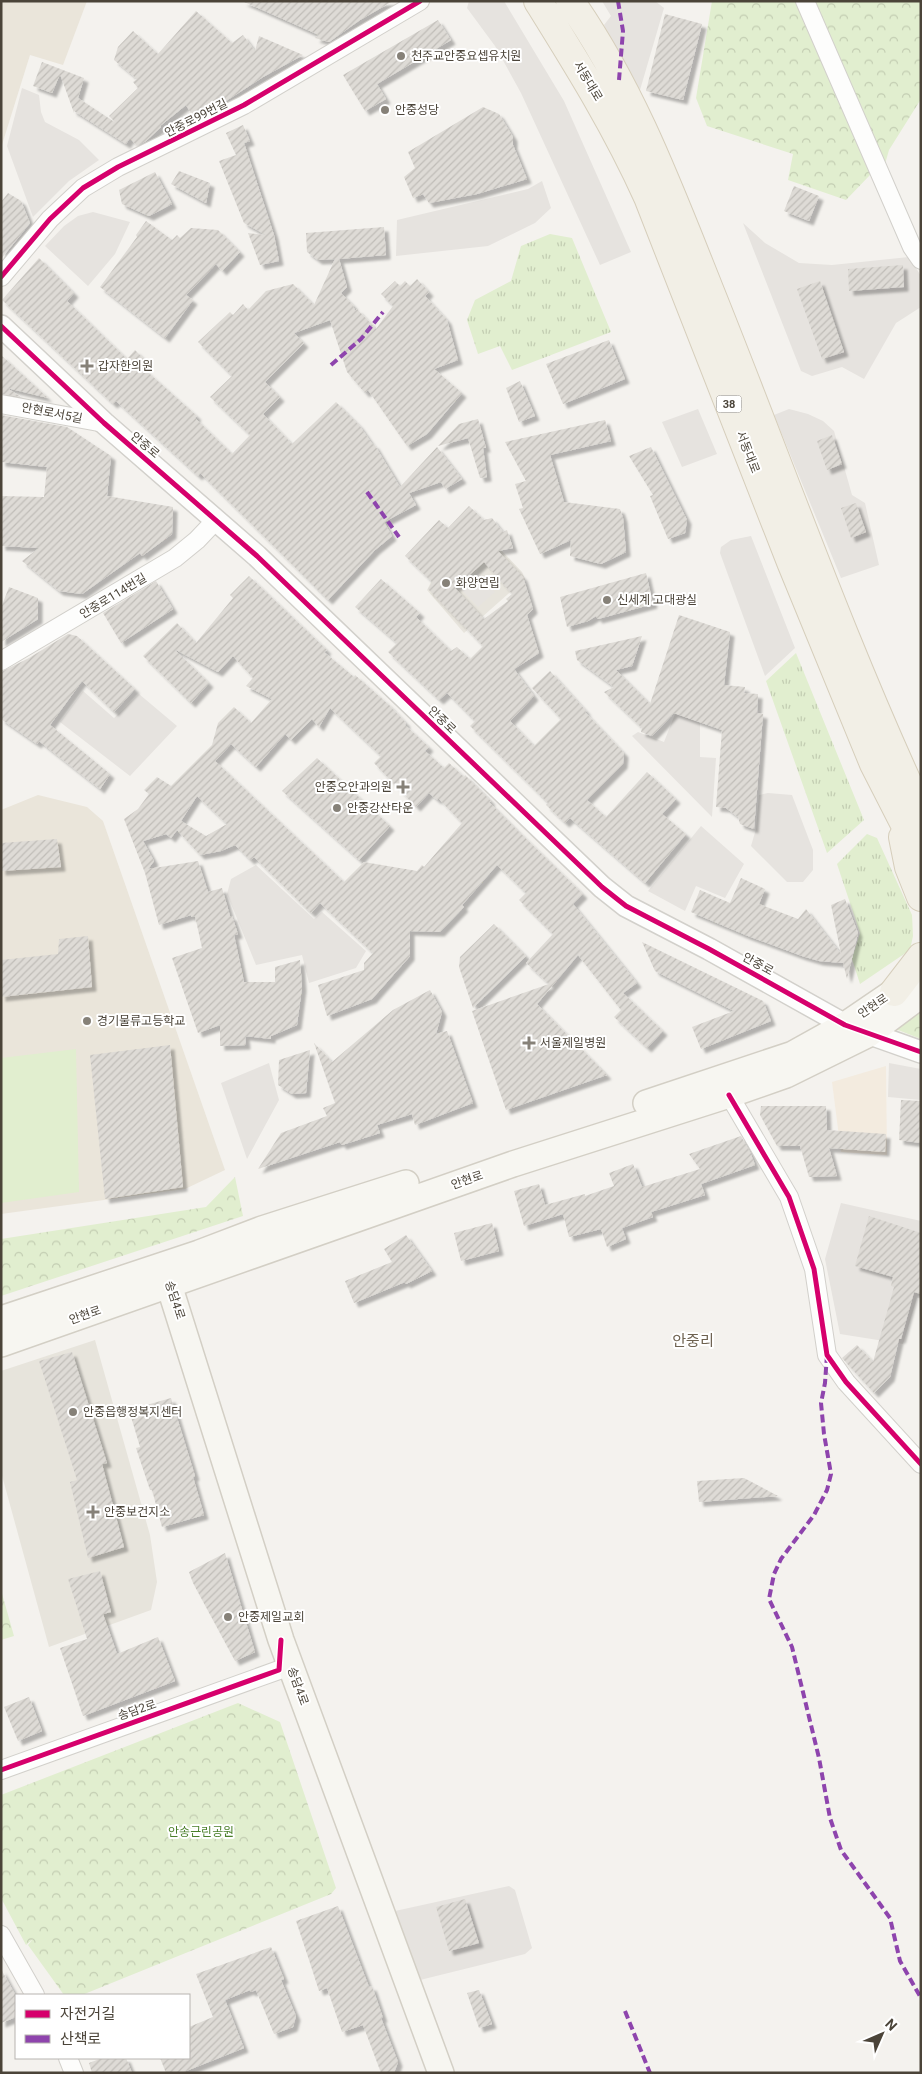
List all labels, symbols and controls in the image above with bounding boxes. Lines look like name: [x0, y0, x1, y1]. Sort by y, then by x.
place label: 천주교안중요셉유치원: [411, 49, 521, 63]
marker: 천주교안중요셉유치원: [395, 50, 407, 62]
street label: 서동대로: [571, 58, 605, 104]
street label: 안중로99번길: [162, 96, 230, 140]
place label: 안중성당: [395, 103, 439, 117]
marker: 안중성당: [379, 104, 391, 116]
marker: 갑자한의원: [80, 359, 94, 373]
place label: 갑자한의원: [98, 359, 153, 373]
road number: 38: [716, 396, 742, 412]
street label: 안현로서5길: [20, 400, 84, 426]
street label: 안중로: [128, 429, 162, 461]
street label: 서동대로: [734, 429, 762, 475]
street label: 안중로114번길: [77, 571, 149, 621]
place label: 화양연립: [456, 576, 500, 590]
marker: 화양연립: [440, 577, 452, 589]
place label: 신세계 고대광실: [617, 593, 697, 607]
marker: 신세계 고대광실: [601, 594, 613, 606]
street label: 안중로: [425, 703, 459, 737]
place label: 안중오안과의원: [315, 780, 392, 794]
marker: 안중오안과의원: [396, 780, 410, 794]
place label: 안중강산타운: [347, 801, 413, 815]
marker: 안중강산타운: [331, 802, 343, 814]
street label: 안중로: [740, 950, 776, 978]
street label: 안현로: [855, 991, 891, 1021]
place label: 경기물류고등학교: [97, 1014, 185, 1028]
marker: 경기물류고등학교: [81, 1015, 93, 1027]
marker: 서울제일병원: [522, 1036, 536, 1050]
place label: 서울제일병원: [540, 1036, 606, 1050]
street label: 안현로: [449, 1168, 485, 1192]
street label: 송담4로: [162, 1279, 188, 1321]
street label: 안현로: [67, 1303, 103, 1327]
district label: 안중리: [672, 1332, 714, 1350]
place label: 안중읍행정복지센터: [83, 1405, 182, 1419]
marker: 안중읍행정복지센터: [67, 1406, 79, 1418]
marker: 안중보건지소: [86, 1505, 100, 1519]
place label: 안중보건지소: [104, 1505, 170, 1519]
place label: 안중제일교회: [238, 1610, 304, 1624]
marker: 안중제일교회: [222, 1611, 234, 1623]
street label: 송담4로: [285, 1665, 311, 1707]
street label: 송담2로: [116, 1697, 158, 1723]
park label: 안송근린공원: [168, 1825, 234, 1839]
legend: [15, 1994, 190, 2059]
text: 자전거길: [60, 2005, 115, 2023]
north arrow: [857, 2009, 907, 2059]
text: N: [882, 2016, 900, 2034]
text: 산책로: [60, 2030, 101, 2048]

